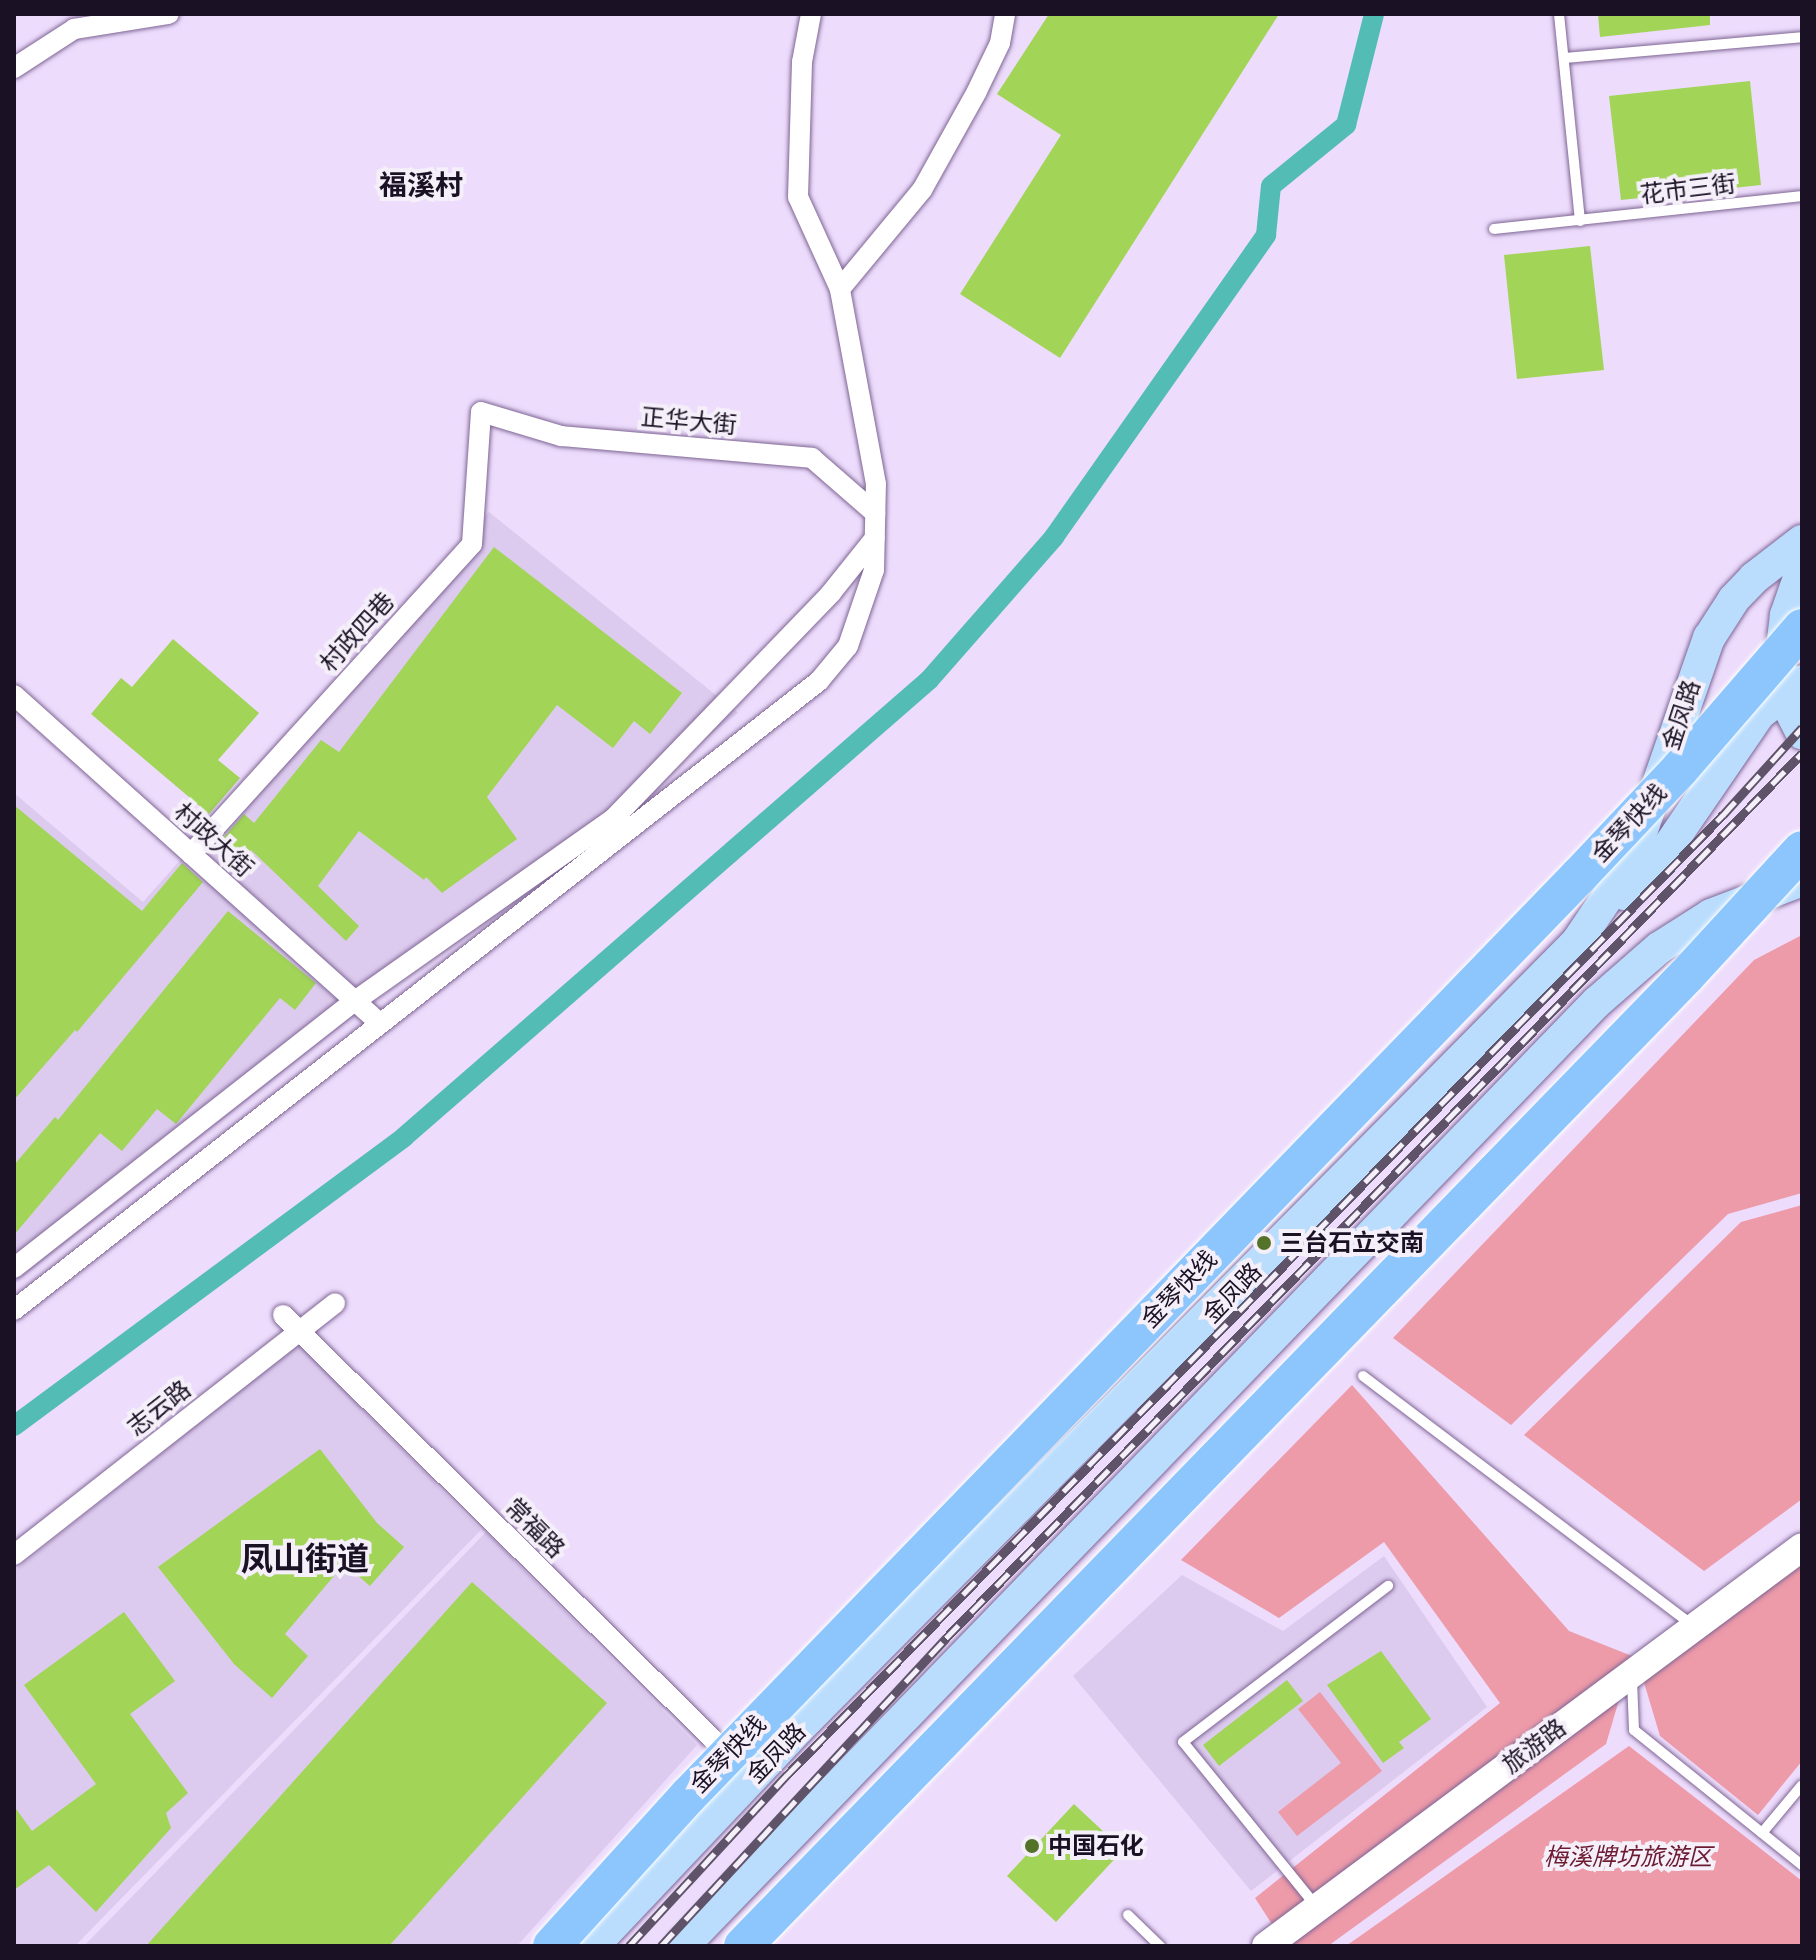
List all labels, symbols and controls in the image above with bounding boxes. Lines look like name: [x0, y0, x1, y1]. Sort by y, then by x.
district label: 福溪村: [379, 168, 463, 202]
street label: 花市三街: [1639, 169, 1737, 209]
street label: 正华大街: [640, 402, 738, 440]
street label: 村政四巷: [314, 587, 400, 677]
street label: 金凤路: [1656, 676, 1706, 754]
street label: 金琴快线: [1586, 778, 1672, 868]
street label: 村政大街: [169, 797, 259, 883]
place label: 三台石立交南: [1280, 1229, 1424, 1257]
marker: 三台石立交南: [1255, 1234, 1273, 1252]
street label: 金琴快线: [1135, 1244, 1223, 1334]
street label: 金凤路: [1197, 1257, 1267, 1329]
street label: 志云路: [122, 1374, 196, 1442]
street label: 常福路: [499, 1492, 571, 1564]
district label: 凤山街道: [241, 1539, 369, 1577]
street label: 金琴快线: [684, 1709, 772, 1799]
street label: 旅游路: [1497, 1713, 1571, 1779]
street label: 金凤路: [741, 1717, 811, 1789]
place label: 中国石化: [1048, 1832, 1144, 1860]
marker: 中国石化: [1023, 1837, 1041, 1855]
park label: 梅溪牌坊旅游区: [1544, 1843, 1712, 1871]

